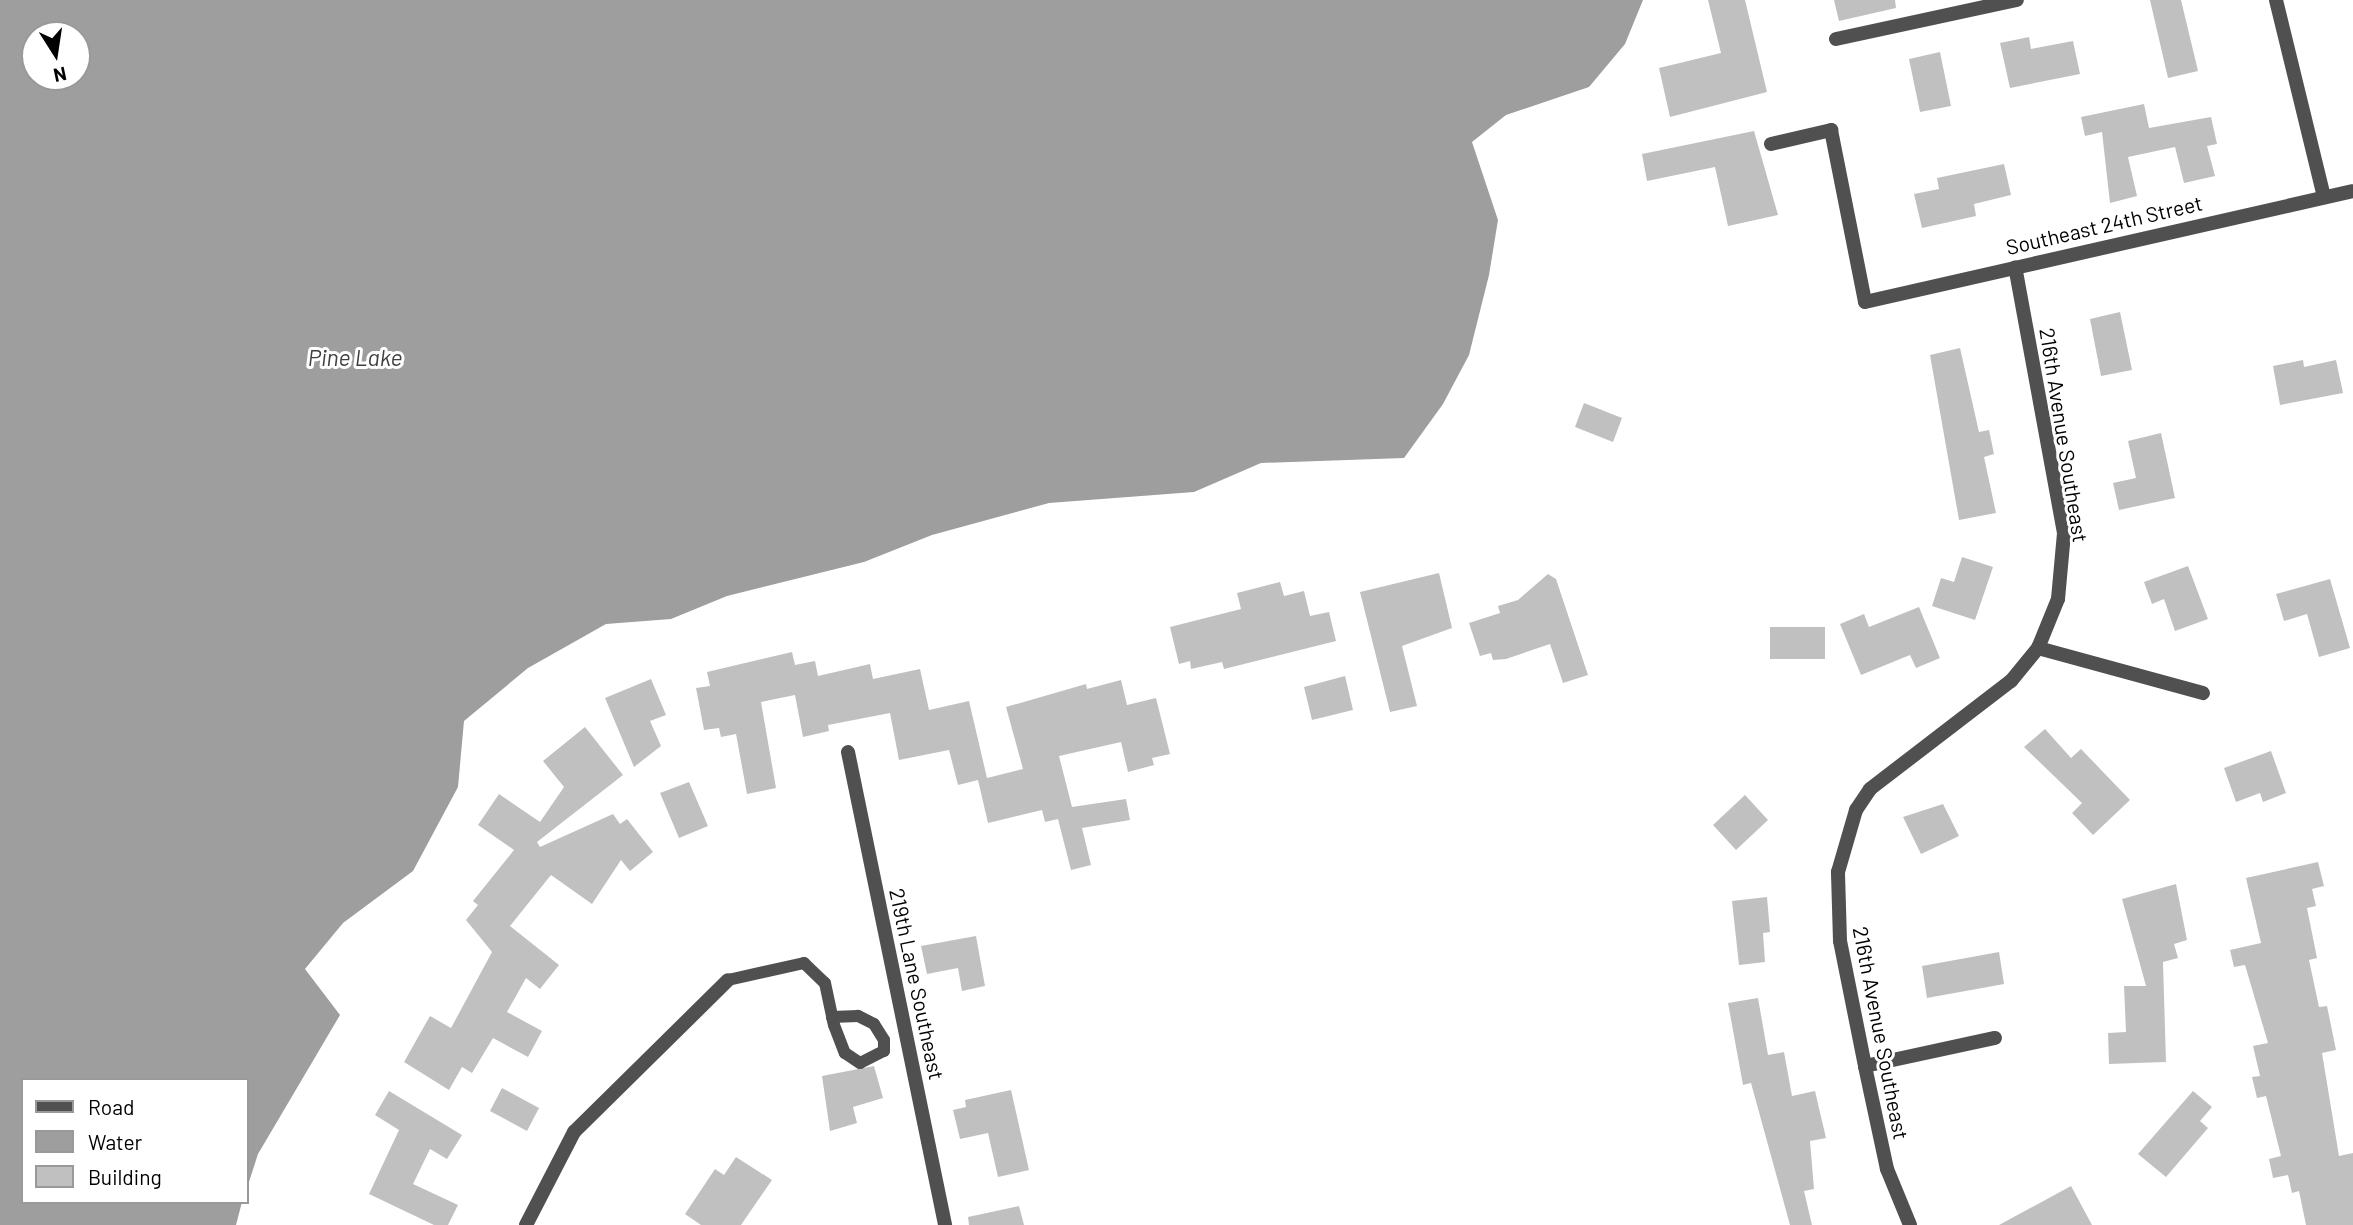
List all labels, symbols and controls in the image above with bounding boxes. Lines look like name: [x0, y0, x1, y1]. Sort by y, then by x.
north arrow: [21, 21, 91, 91]
text: N: [51, 63, 69, 88]
street label: Southeast 24th Street: [2003, 190, 2205, 260]
street label: 216th Avenue Southeast: [2035, 326, 2093, 544]
water label: Pine Lake: [308, 343, 402, 371]
street label: 219th Lane Southeast: [884, 886, 950, 1082]
street label: 216th Avenue Southeast: [1848, 924, 1914, 1142]
legend: [21, 1078, 248, 1204]
text: Road: [88, 1094, 134, 1119]
text: Water: [88, 1129, 142, 1154]
text: Building: [88, 1164, 162, 1189]

